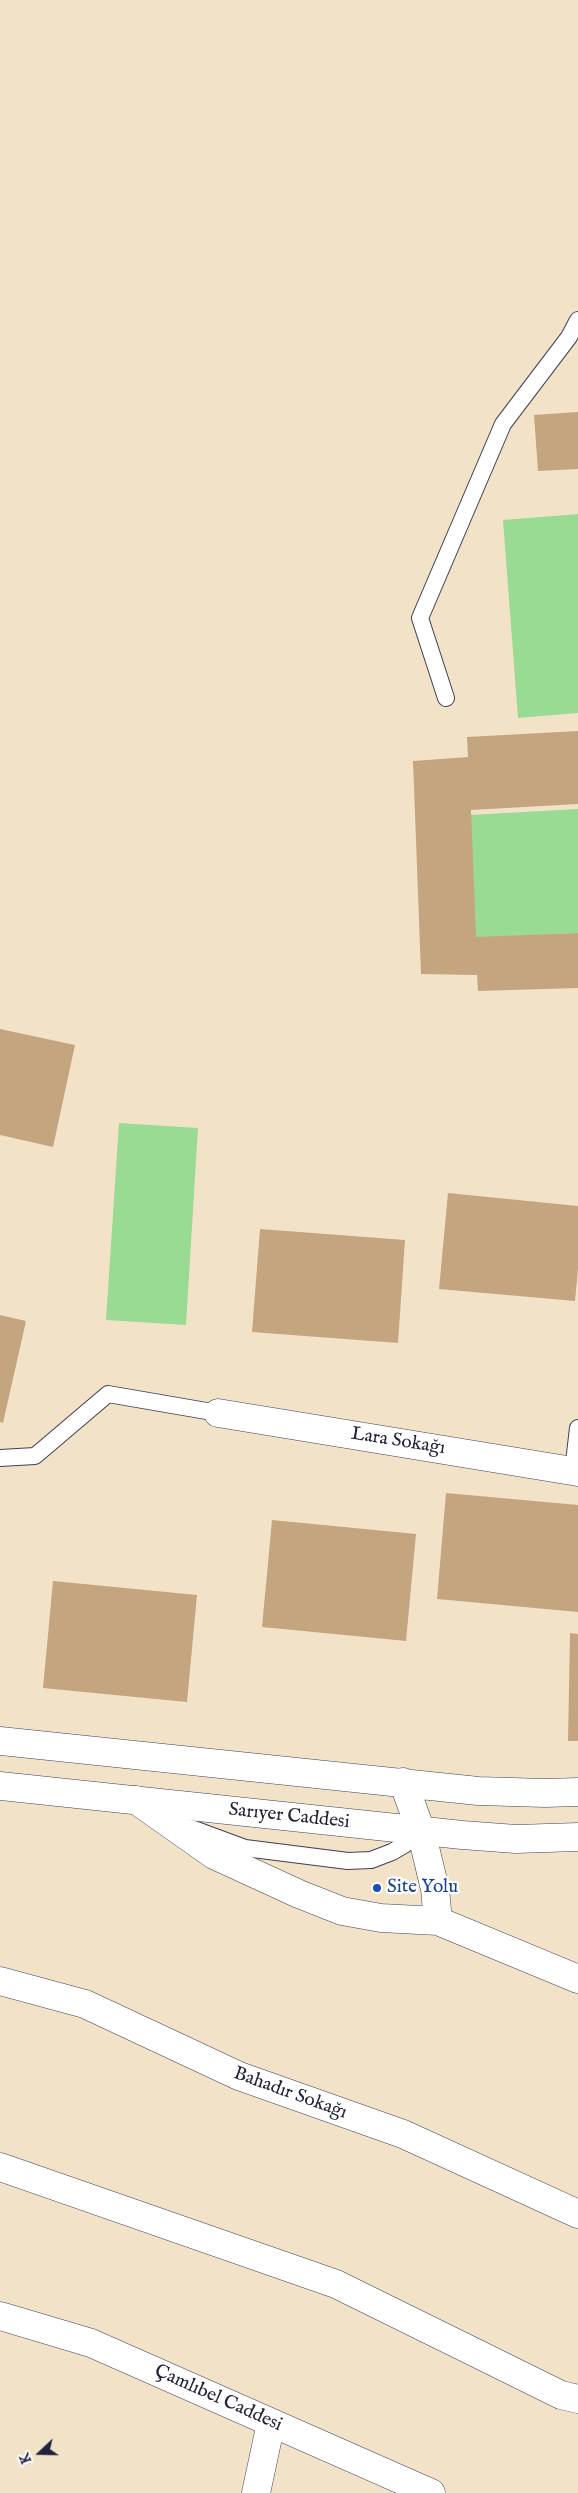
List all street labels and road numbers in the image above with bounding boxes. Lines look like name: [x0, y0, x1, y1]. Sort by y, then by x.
street label: Lara Sokağı: [349, 1423, 447, 1461]
street label: Sarıyer Caddesi: [227, 1799, 351, 1835]
street label: Bahadır Sokağı: [230, 2063, 350, 2125]
street label: Çamlıbel Caddesi: [151, 2361, 285, 2437]

